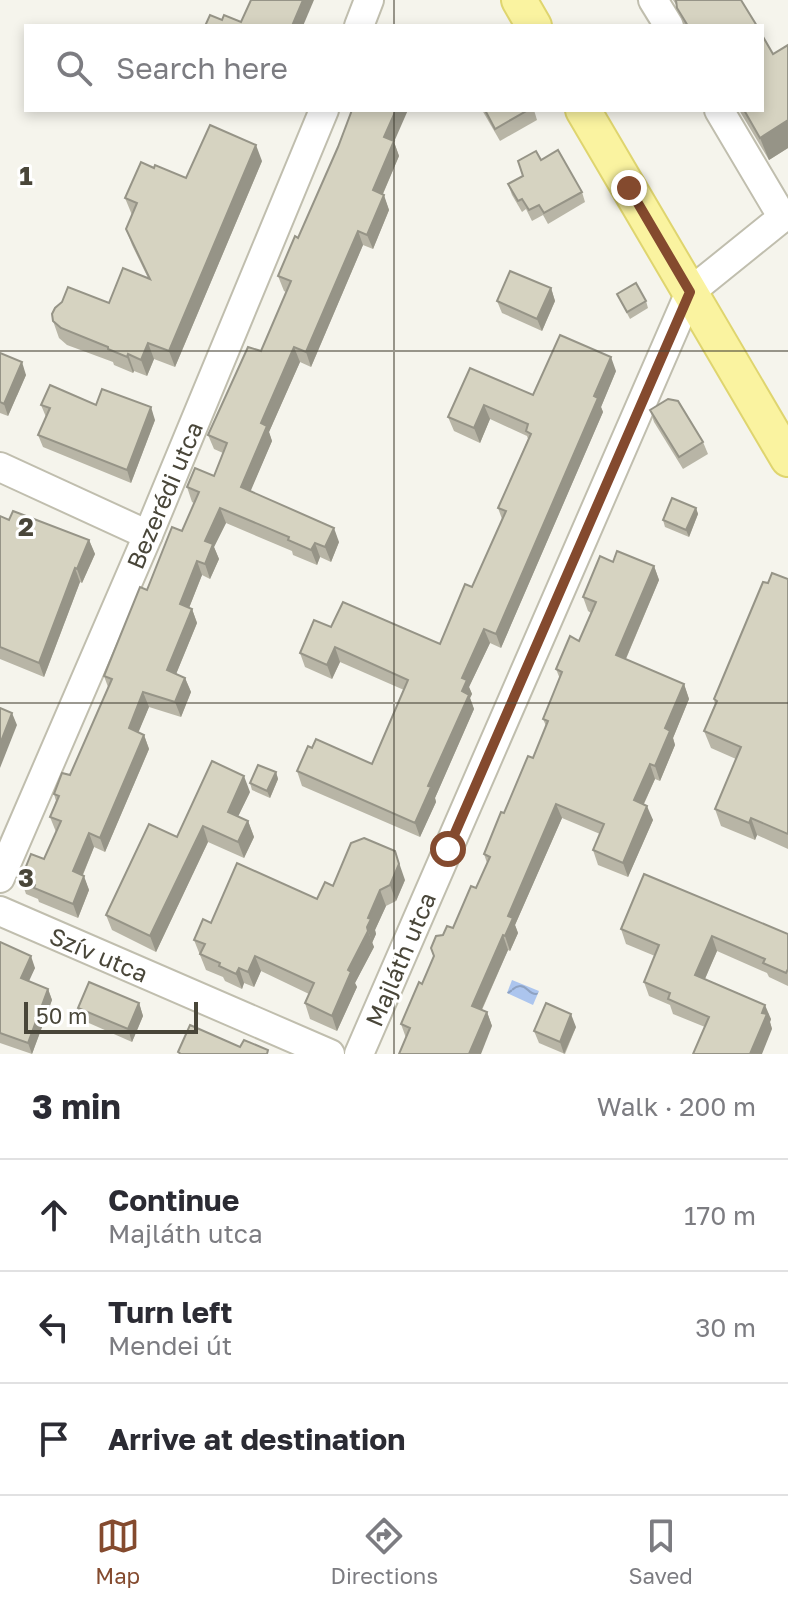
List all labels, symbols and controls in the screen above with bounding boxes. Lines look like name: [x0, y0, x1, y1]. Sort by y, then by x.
search box: [24, 24, 764, 112]
icon: search: [52, 46, 96, 90]
text: Search here: [116, 50, 288, 86]
text: 1: [19, 160, 33, 191]
route end: [611, 170, 647, 206]
street label: Bezerédi utca: [120, 417, 208, 573]
text: 2: [18, 511, 34, 542]
route start: [430, 831, 466, 867]
text: 3: [18, 862, 34, 893]
street label: Majláth utca: [359, 888, 441, 1030]
street label: Szív utca: [45, 920, 153, 988]
scale bar: [24, 998, 198, 1034]
text: 50 m: [36, 1002, 87, 1029]
text: 3 min: [32, 1086, 121, 1126]
text: Walk · 200 m: [597, 1091, 756, 1122]
text: Continue: [108, 1182, 239, 1218]
icon: ahead: [32, 1193, 76, 1237]
text: 170 m: [684, 1200, 756, 1231]
text: Majláth utca: [108, 1218, 263, 1249]
text: Turn left: [108, 1294, 233, 1330]
icon: left: [32, 1305, 76, 1349]
text: 30 m: [695, 1312, 756, 1343]
text: Mendei út: [108, 1330, 232, 1361]
icon: arrive: [32, 1417, 76, 1461]
text: Arrive at destination: [108, 1421, 405, 1457]
tab: Map: [95, 1514, 140, 1589]
tab: Directions: [331, 1514, 438, 1589]
tab: Saved: [629, 1514, 693, 1589]

